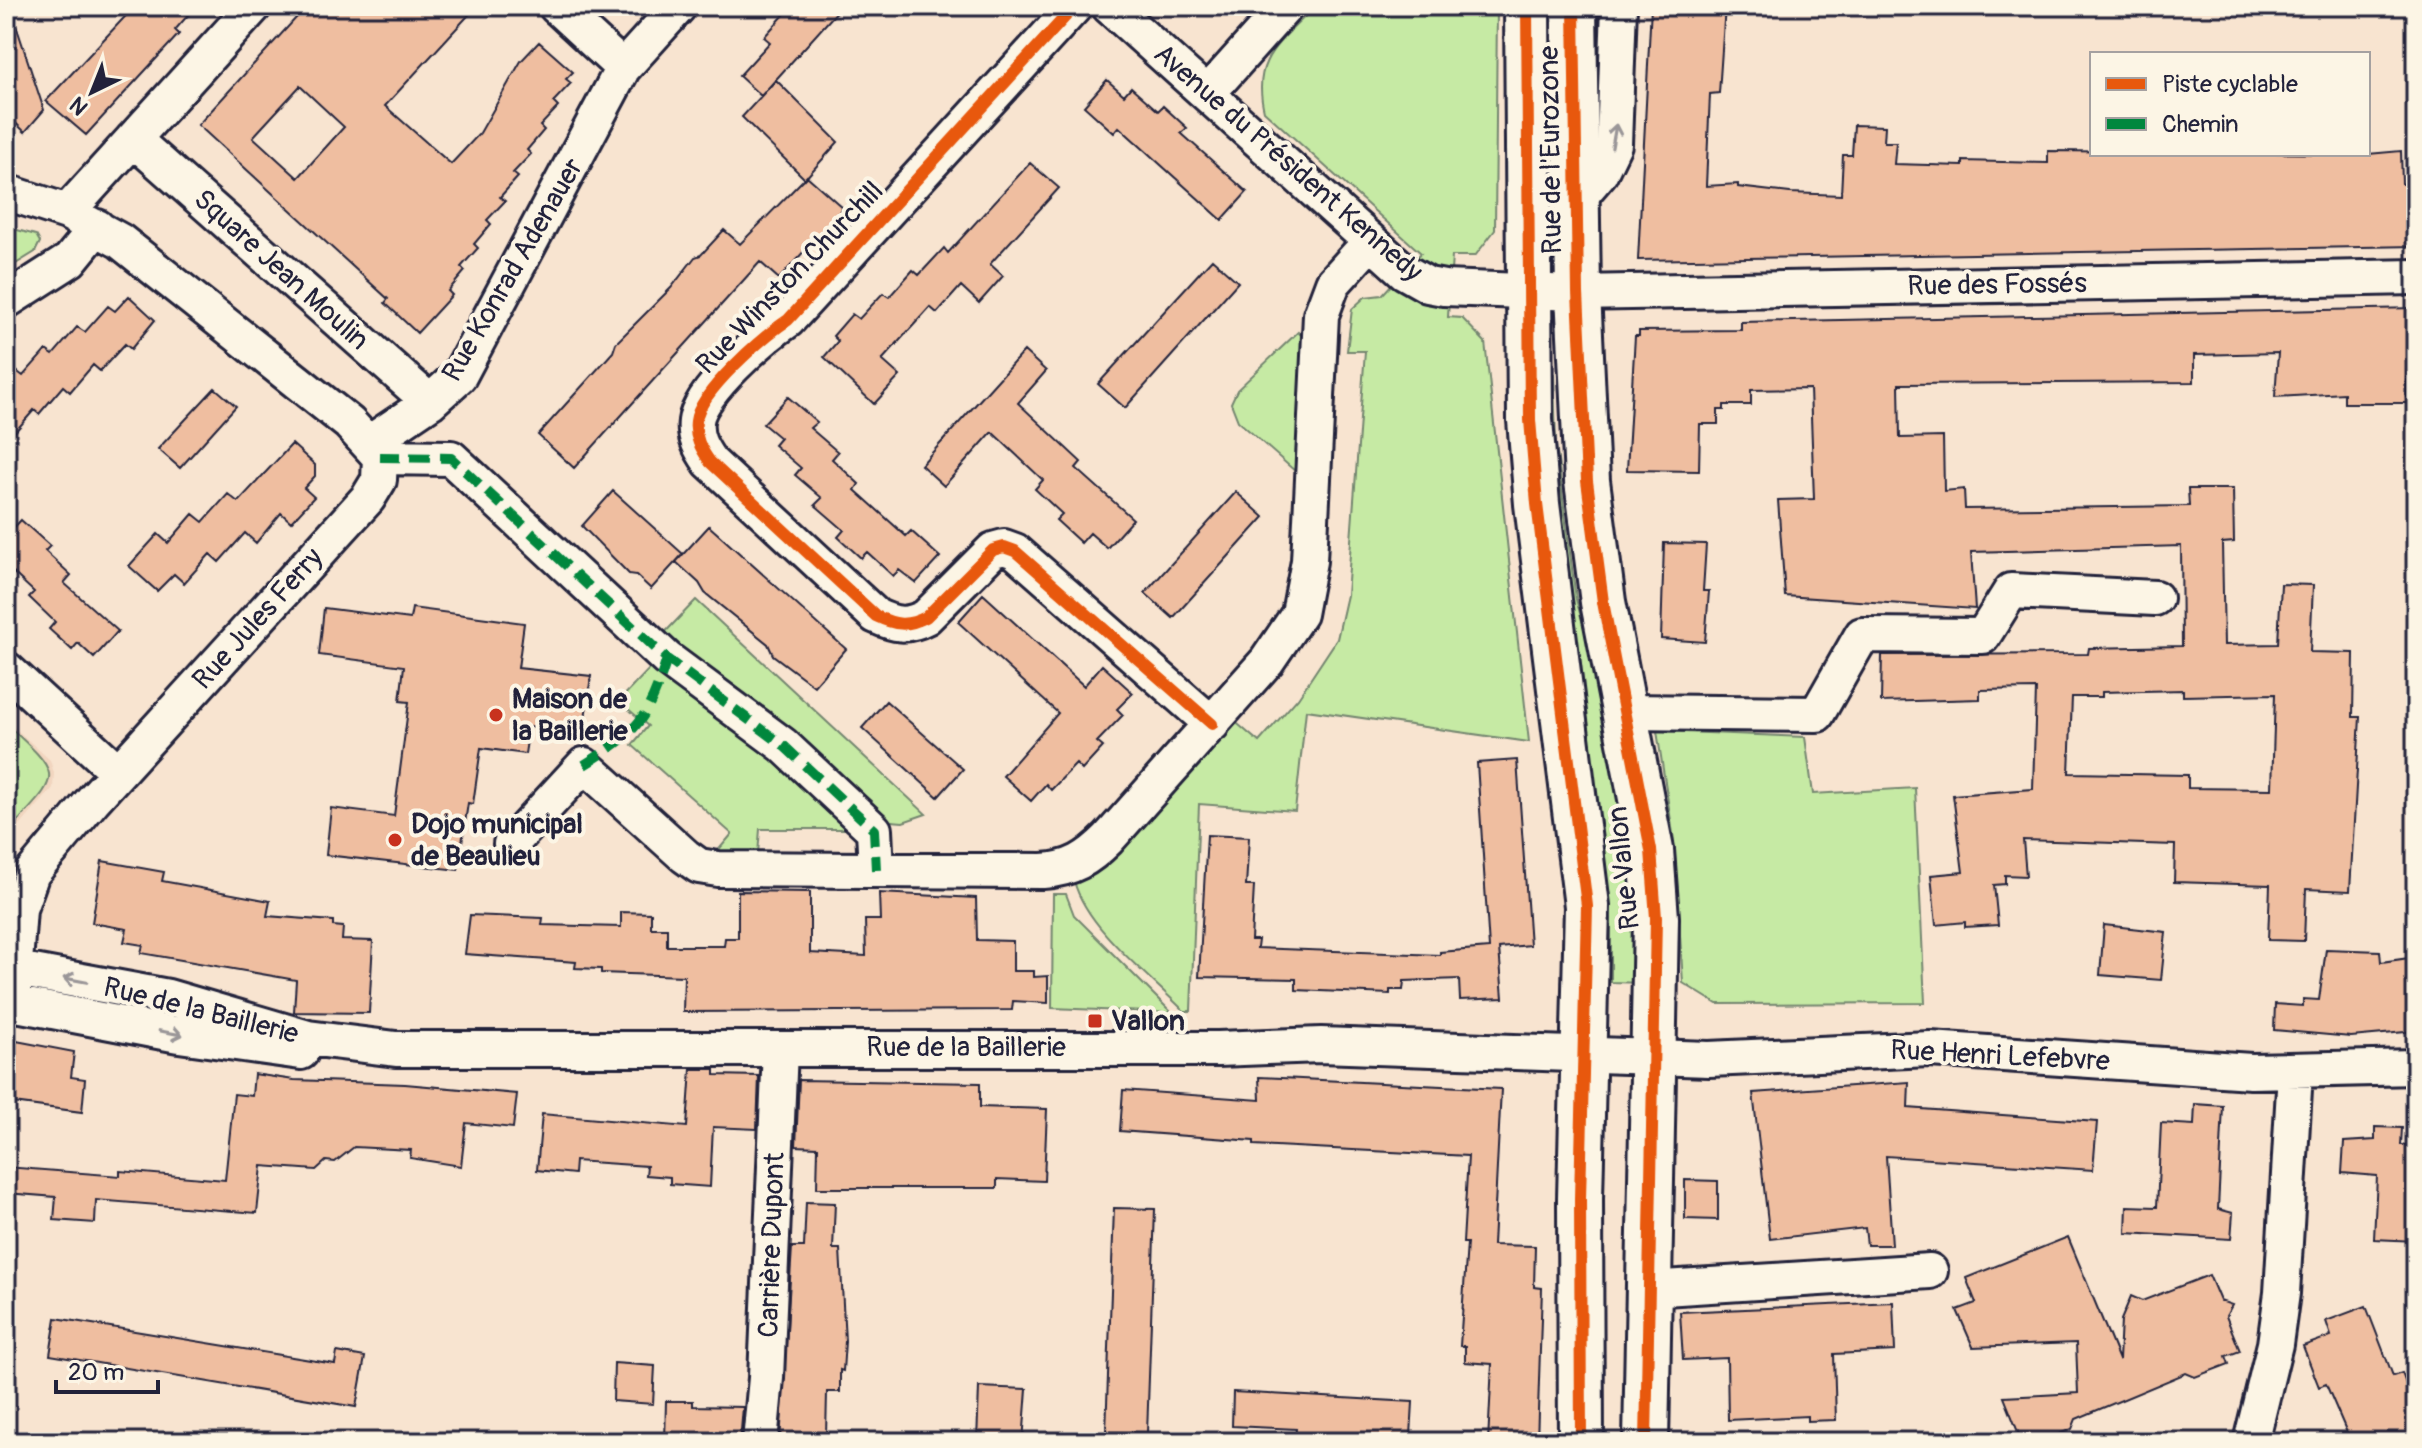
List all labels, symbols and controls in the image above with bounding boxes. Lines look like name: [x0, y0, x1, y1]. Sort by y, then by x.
street label: Avenue du Président Kennedy: [1146, 37, 1430, 289]
street label: Rue de l'Eurozone: [1532, 45, 1570, 254]
north arrow: [52, 52, 132, 132]
legend: [2090, 52, 2370, 156]
text: Piste cyclable: [2162, 70, 2298, 99]
text: N: [64, 90, 94, 121]
text: Chemin: [2162, 110, 2239, 139]
one-way arrow: [1607, 124, 1622, 149]
street label: Rue Konrad Adenauer: [435, 152, 591, 388]
street label: Rue Winston Churchill: [689, 174, 891, 382]
street label: Square Jean Moulin: [186, 182, 376, 358]
street label: Rue des Fossés: [1907, 266, 2088, 304]
street label: Rue Jules Ferry: [185, 541, 331, 697]
place label: Maison de la Baillerie: [512, 682, 629, 749]
marker: Maison de la Baillerie: [487, 706, 505, 724]
street label: Rue Vallon: [1600, 805, 1648, 931]
place label: Dojo municipal de Beaulieu: [411, 807, 583, 874]
marker: Dojo municipal de Beaulieu: [386, 831, 404, 849]
street label: Rue de la Baillerie: [100, 970, 302, 1052]
one-way arrow: [63, 971, 88, 986]
place label: Vallon: [1111, 1004, 1185, 1039]
marker: Vallon: [1086, 1012, 1104, 1030]
one-way arrow: [158, 1027, 183, 1042]
street label: Rue de la Baillerie: [866, 1030, 1066, 1065]
street label: Rue Henri Lefebvre: [1889, 1033, 2111, 1079]
street label: Carrière Dupont: [751, 1151, 793, 1338]
scale bar: [56, 1344, 158, 1394]
text: 20 m: [68, 1358, 124, 1387]

